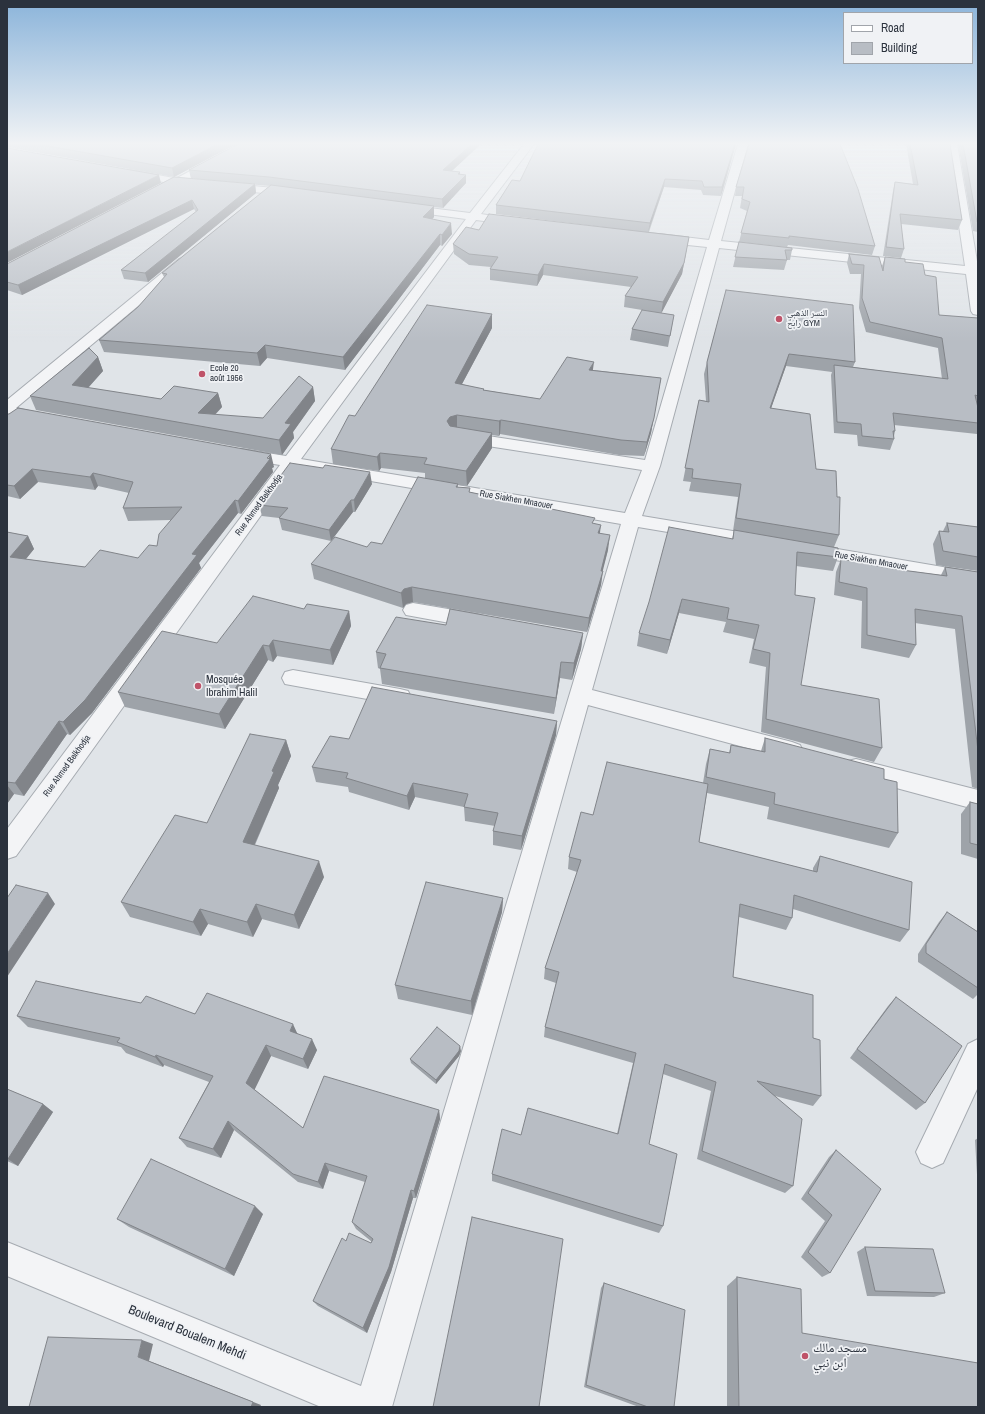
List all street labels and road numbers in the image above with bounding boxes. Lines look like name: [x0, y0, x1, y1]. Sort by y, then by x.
street label: Rue Ahmed Belkhodja: [233, 472, 285, 538]
street label: Rue Siakhen Mnaouer: [479, 488, 553, 512]
street label: Rue Siakhen Mnaouer: [834, 549, 908, 573]
street label: Rue Ahmed Belkhodja: [41, 733, 93, 799]
street label: Boulevard Boualem Mehdi: [126, 1302, 248, 1364]

